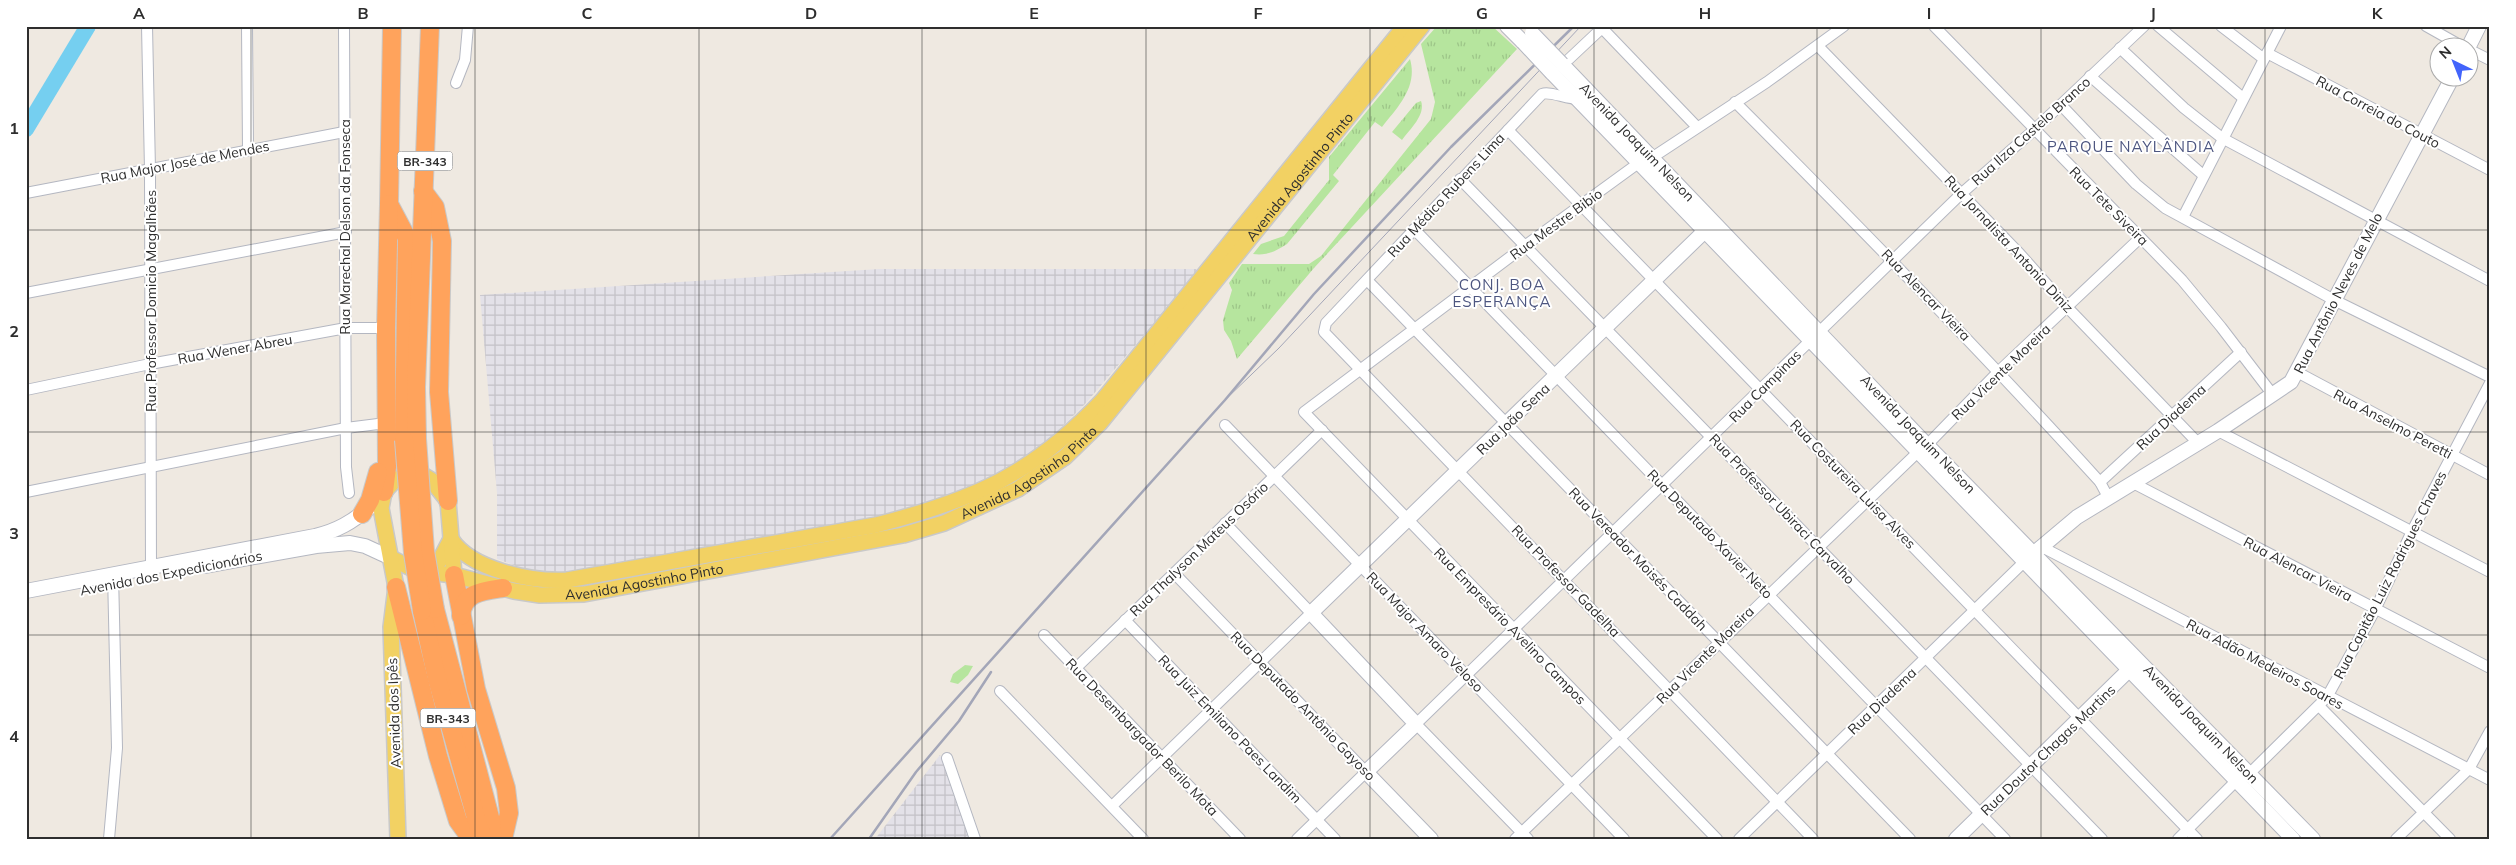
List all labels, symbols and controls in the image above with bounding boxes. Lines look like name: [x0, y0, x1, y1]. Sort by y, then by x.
text: A: [133, 3, 145, 23]
text: B: [357, 3, 369, 23]
text: C: [582, 3, 593, 23]
text: D: [805, 3, 817, 23]
text: E: [1029, 3, 1039, 23]
text: F: [1253, 3, 1263, 23]
text: G: [1476, 3, 1488, 23]
text: H: [1699, 3, 1711, 23]
text: I: [1927, 3, 1931, 23]
text: J: [2150, 3, 2156, 23]
text: K: [2372, 3, 2384, 23]
north arrow: [2428, 38, 2478, 88]
text: N: [2435, 42, 2455, 63]
street label: Rua Correia do Couto: [2313, 72, 2443, 152]
street label: Rua Ilza Castelo Branco: [1968, 73, 2094, 189]
street label: Avenida Joaquim Nelson: [1576, 79, 1698, 205]
street label: Avenida Agostinho Pinto: [1242, 109, 1357, 245]
text: 1: [9, 118, 19, 138]
street label: Rua Marechal Delson da Fonseca: [336, 119, 354, 335]
street label: Rua Médico Rubens Lima: [1384, 129, 1508, 261]
street label: Rua Major José de Mendes: [99, 137, 271, 187]
district label: PARQUE NAYLÂNDIA: [2047, 137, 2215, 156]
road number: BR-343: [398, 152, 452, 170]
street label: Rua Tete Siveira: [2066, 163, 2152, 249]
street label: Rua Jornalista Antonio Diniz: [1940, 171, 2078, 317]
street label: Rua Mestre Bibio: [1506, 184, 1606, 264]
street label: Rua Professor Domicio Magalhães: [142, 190, 160, 412]
street label: Rua Antônio Neves de Melo: [2289, 209, 2387, 377]
street label: Rua Alencar Vieira: [1878, 245, 1974, 345]
district label: CONJ. BOA ESPERANÇA: [1452, 275, 1552, 311]
street label: Rua Vicente Moreira: [1948, 320, 2054, 424]
text: 2: [9, 321, 19, 341]
street label: Rua Wener Abreu: [176, 330, 294, 368]
street label: Rua Campinas: [1725, 346, 1805, 426]
street label: Avenida Joaquim Nelson: [1857, 371, 1979, 497]
street label: Rua João Sena: [1472, 379, 1554, 459]
street label: Rua Diadema: [2132, 380, 2210, 454]
street label: Rua Anselmo Peretti: [2330, 385, 2456, 463]
street label: Rua Costureira Luisa Alves: [1786, 415, 1920, 553]
street label: Avenida Agostinho Pinto: [957, 422, 1101, 523]
street label: Rua Professor Ubiraci Carvalho: [1705, 430, 1859, 588]
street label: Rua Deputado Xavier Neto: [1643, 465, 1777, 603]
street label: Rua Capitão Luiz Rodrigues Chaves: [2330, 468, 2451, 682]
street label: Rua Thalyson Mateus Osório: [1126, 478, 1272, 620]
street label: Rua Vereador Moisés Caddah: [1565, 484, 1711, 634]
street label: Rua Professor Gadelha: [1508, 521, 1624, 641]
text: 3: [9, 523, 19, 543]
street label: Rua Alencar Vieira: [2240, 533, 2356, 605]
street label: Rua Empresário Avelino Campos: [1430, 544, 1590, 708]
street label: Avenida dos Expedicionários: [78, 546, 264, 600]
street label: Avenida Agostinho Pinto: [565, 559, 725, 603]
street label: Rua Major Amaro Veloso: [1363, 568, 1487, 696]
street label: Rua Vicente Moreira: [1652, 602, 1758, 708]
street label: Rua Adão Medeiros Soares: [2183, 615, 2347, 713]
street label: Rua Deputado Antônio Gayoso: [1227, 627, 1379, 785]
street label: Rua Juiz Emiliano Paes Landim: [1154, 651, 1306, 807]
street label: Rua Desembargador Berilo Mota: [1062, 654, 1222, 820]
street label: Avenida dos Ipês: [383, 657, 405, 768]
street label: Avenida Joaquim Nelson: [2140, 661, 2262, 787]
street label: Rua Diadema: [1844, 664, 1920, 738]
street label: Rua Doutor Chagas Martins: [1977, 681, 2119, 819]
road number: BR-343: [420, 708, 476, 728]
text: 4: [9, 726, 19, 746]

